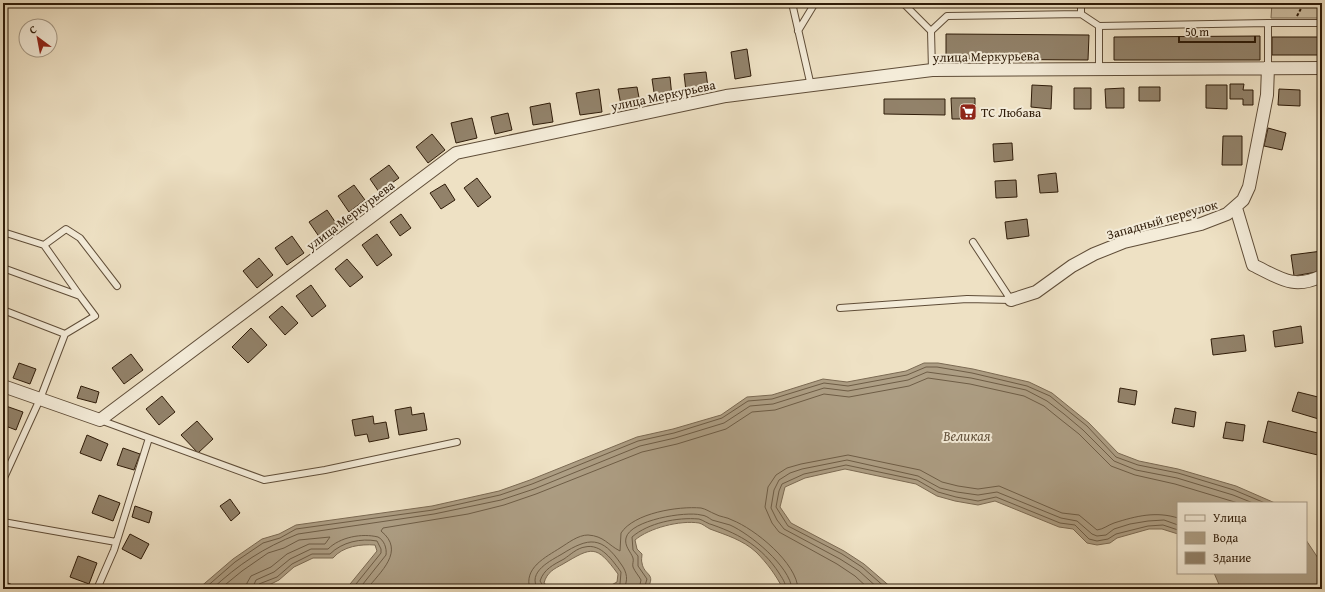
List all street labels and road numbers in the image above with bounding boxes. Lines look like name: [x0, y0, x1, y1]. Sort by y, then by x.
street label: улица Меркурьева: [932, 46, 1040, 67]
street label: улица Меркурьева: [608, 75, 718, 116]
street label: улица Меркурьева: [301, 175, 399, 256]
street label: Западный переулок: [1104, 195, 1220, 244]

